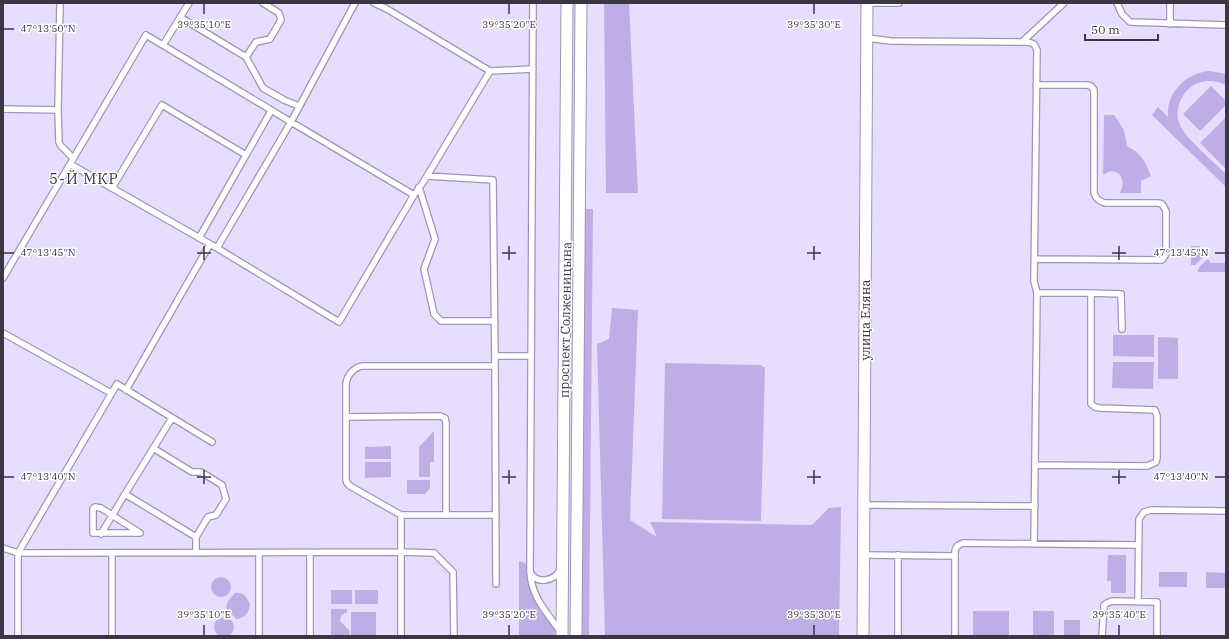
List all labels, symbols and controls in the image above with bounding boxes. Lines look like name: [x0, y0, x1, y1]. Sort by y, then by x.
scale bar: [1085, 16, 1158, 42]
text: 39°35'10"E: [177, 18, 231, 31]
text: 39°35'20"E: [482, 18, 536, 31]
text: 39°35'30"E: [787, 18, 841, 31]
text: 47°13'50"N: [21, 22, 76, 35]
text: 50 m: [1091, 22, 1120, 37]
district label: 5-Й МКР: [49, 169, 119, 188]
street label: проспект Солженицына: [556, 242, 575, 398]
text: 47°13'45"N: [21, 246, 76, 259]
text: 47°13'45"N: [1154, 246, 1209, 259]
street label: улица Еляна: [857, 280, 874, 360]
text: 47°13'40"N: [21, 470, 76, 483]
text: 47°13'40"N: [1154, 470, 1209, 483]
text: 39°35'10"E: [177, 608, 231, 621]
text: 39°35'20"E: [482, 608, 536, 621]
text: 39°35'30"E: [787, 608, 841, 621]
text: 39°35'40"E: [1092, 608, 1146, 621]

